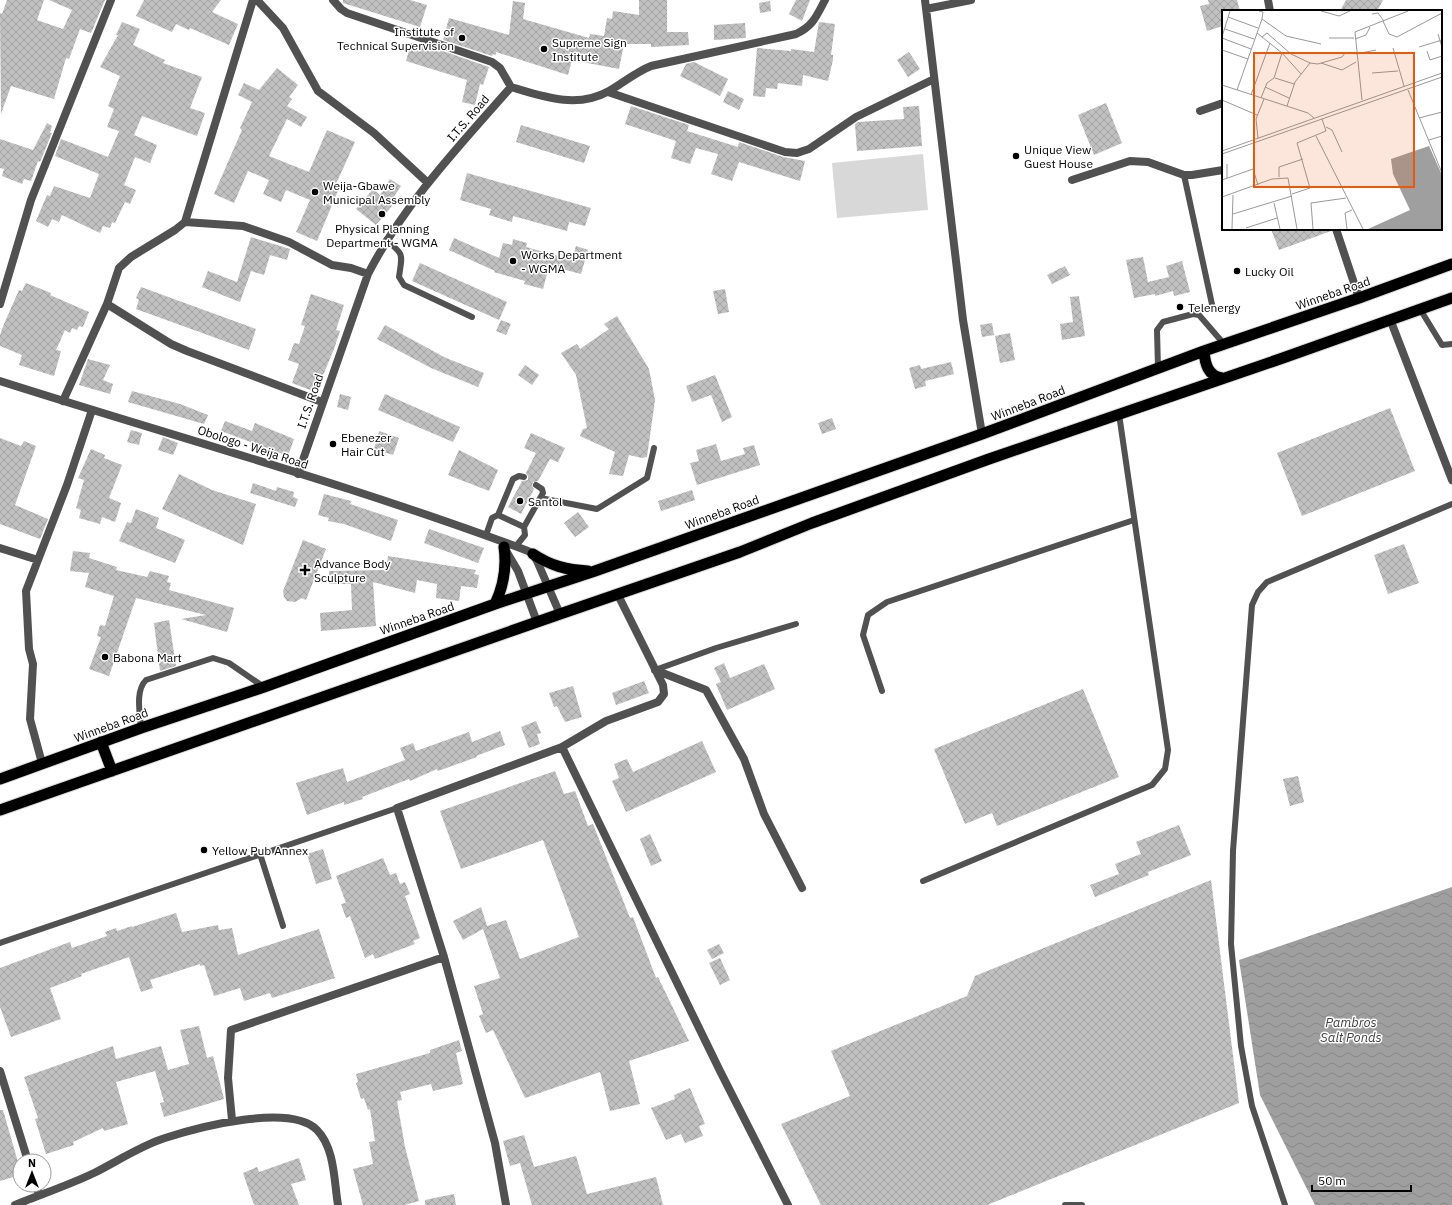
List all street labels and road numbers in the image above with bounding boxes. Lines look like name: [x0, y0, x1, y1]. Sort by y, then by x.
street label: I.T.S. Road: [444, 92, 492, 144]
street label: Winneba Road: [1294, 273, 1372, 313]
street label: I.T.S. Road: [294, 372, 326, 430]
street label: Winneba Road: [989, 382, 1067, 424]
street label: Obologo - Weija Road: [196, 422, 310, 472]
street label: Winneba Road: [683, 492, 761, 532]
street label: Winneba Road: [378, 598, 456, 638]
street label: Winneba Road: [72, 705, 150, 745]

